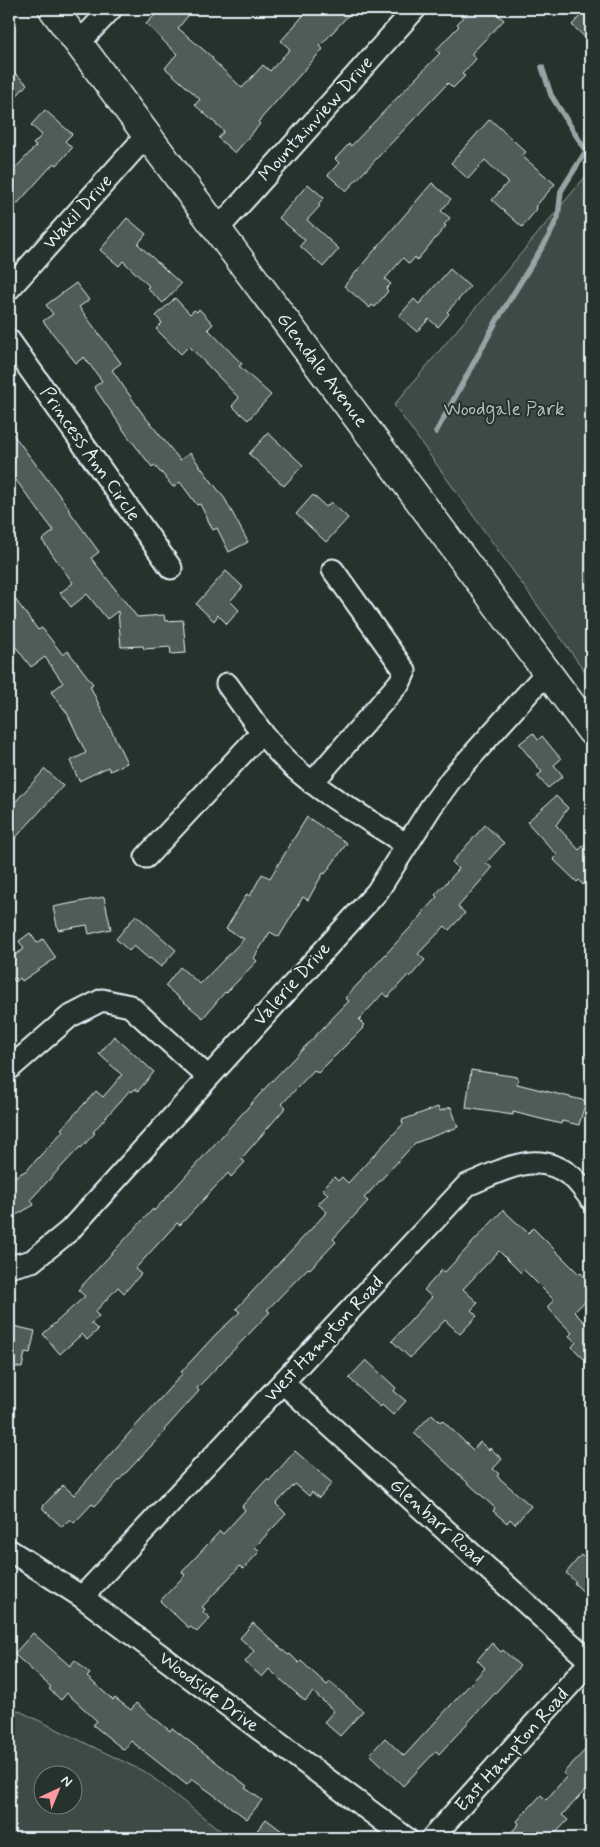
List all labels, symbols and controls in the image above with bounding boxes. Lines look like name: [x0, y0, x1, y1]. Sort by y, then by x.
street label: Mountainview Drive: [253, 51, 379, 187]
street label: Wakil Drive: [38, 169, 118, 255]
street label: Glendale Avenue: [271, 308, 373, 432]
street label: Princess Ann Circle: [34, 382, 146, 526]
park label: Woodgale Park: [443, 397, 565, 424]
street label: Valerie Drive: [248, 937, 336, 1031]
street label: West Hampton Road: [259, 1270, 389, 1408]
street label: Glenbarr Road: [384, 1473, 490, 1571]
street label: Woodside Drive: [153, 1646, 265, 1738]
street label: East Hampton Road: [449, 1683, 575, 1817]
north arrow: [32, 1764, 82, 1814]
text: N: [57, 1772, 76, 1791]

